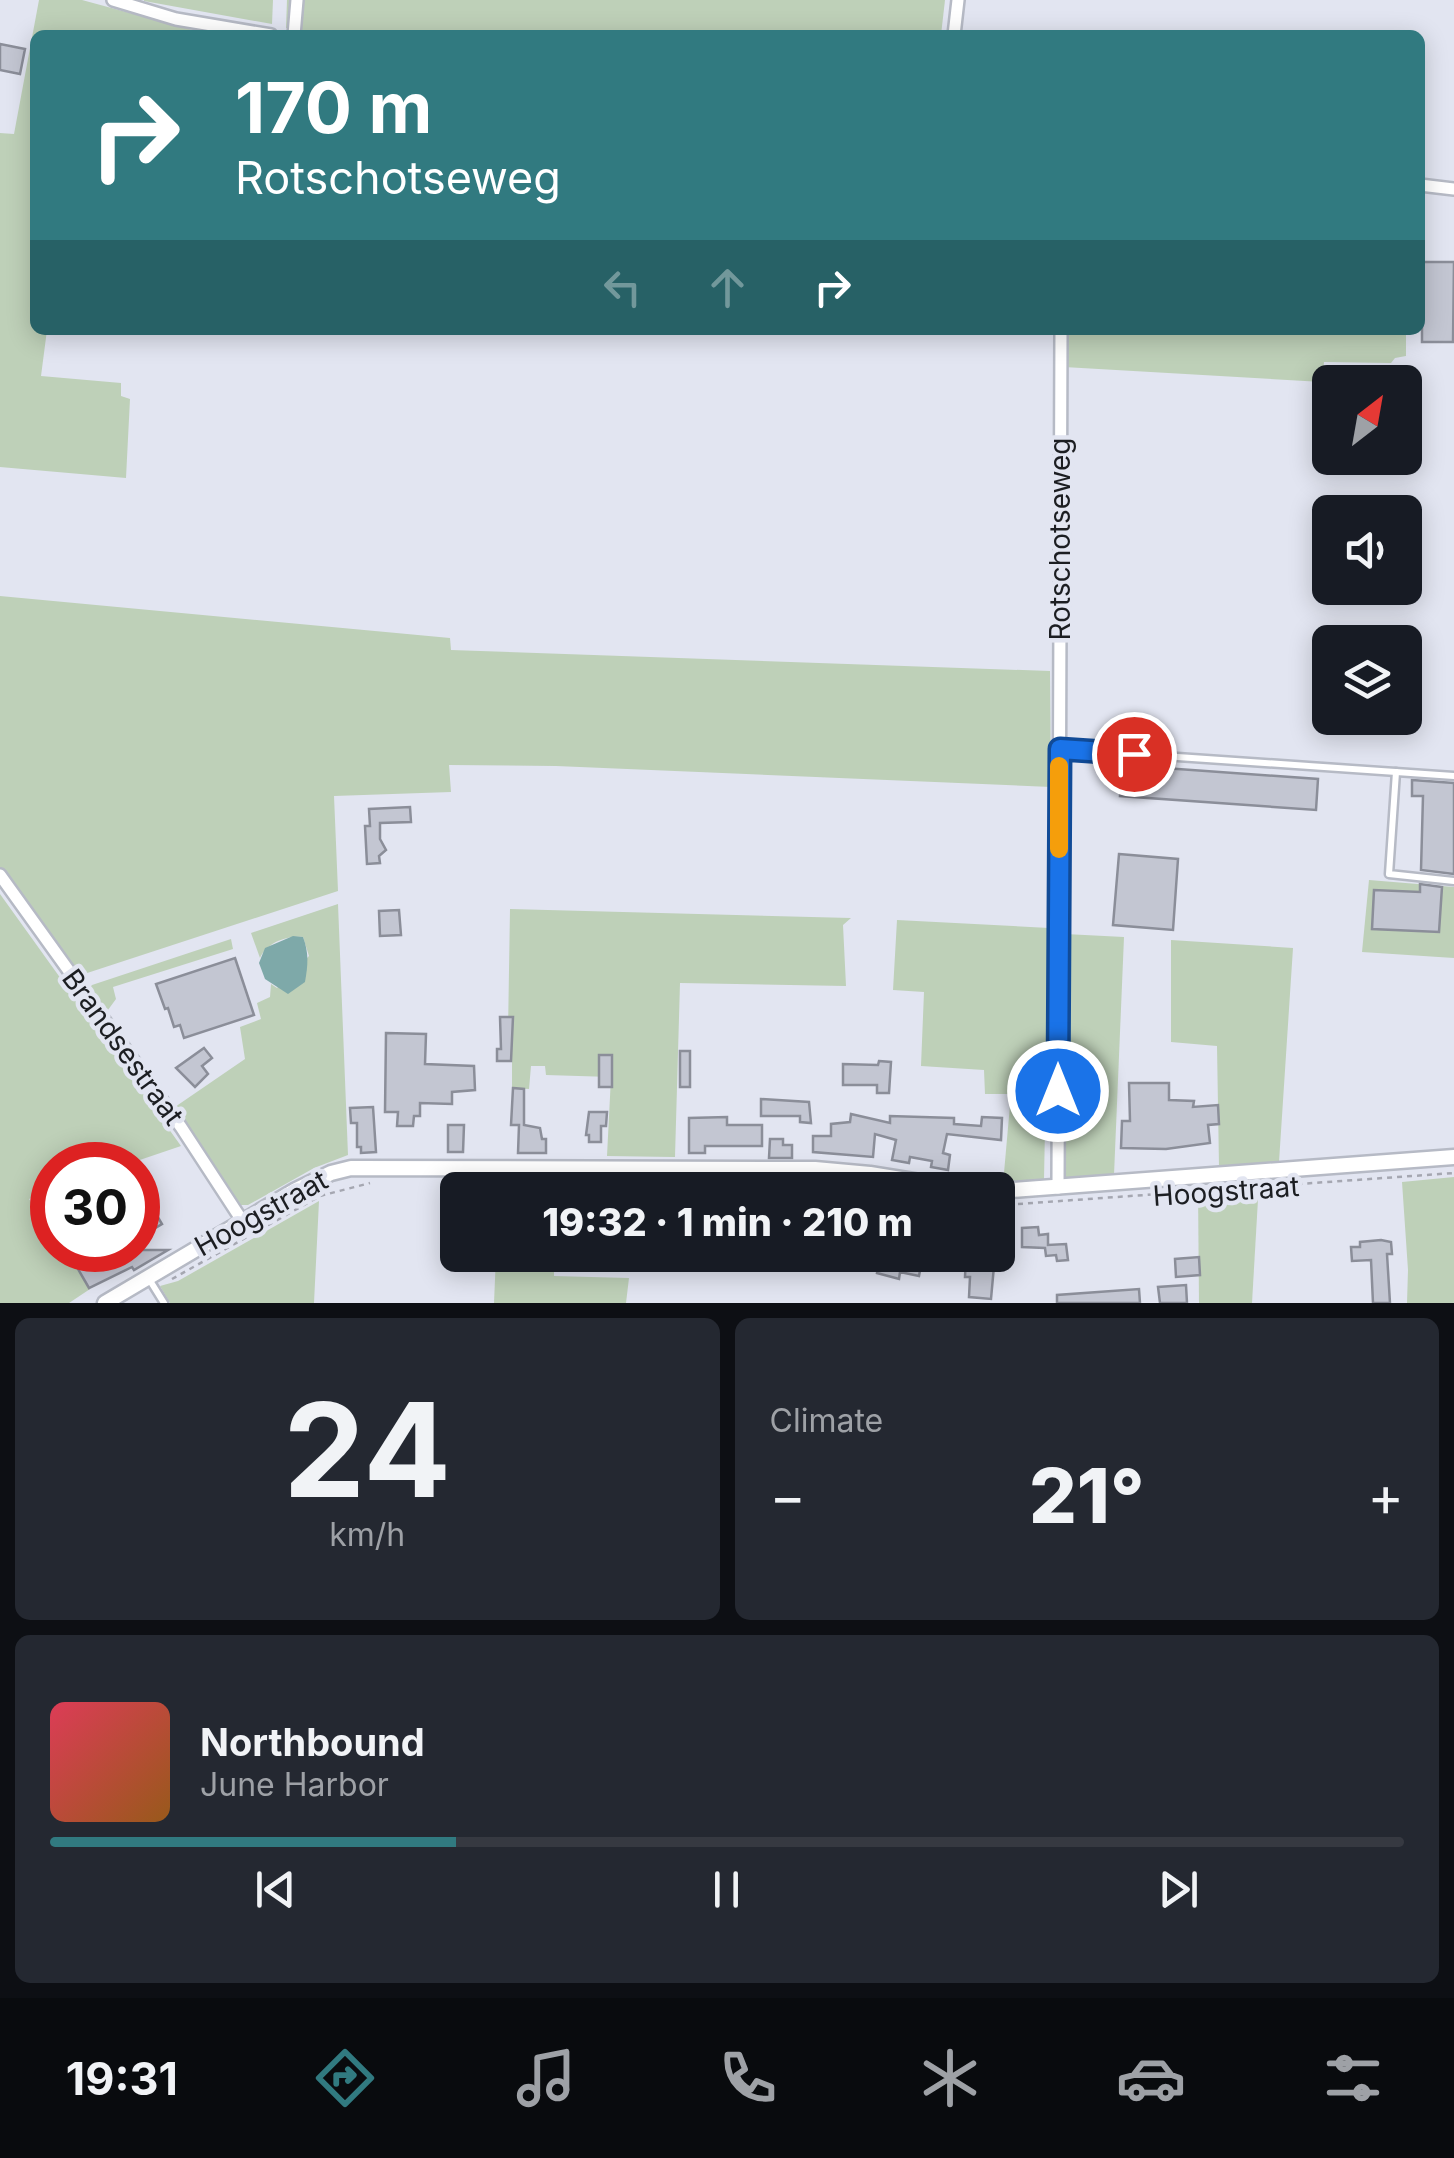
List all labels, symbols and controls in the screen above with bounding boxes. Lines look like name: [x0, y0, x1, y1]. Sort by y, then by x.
text: 170 m: [235, 65, 432, 150]
icon: right: [70, 70, 200, 200]
text: Rotschotseweg: [235, 150, 561, 205]
icon: left: [595, 260, 650, 315]
icon: ahead: [700, 260, 755, 315]
icon: right: [805, 260, 860, 315]
north arrow: [1312, 365, 1422, 475]
map controls: [1312, 365, 1422, 735]
street label: Rotschotseweg: [1043, 438, 1077, 640]
button: sound: [1312, 495, 1422, 605]
button: layers: [1312, 625, 1422, 735]
pin: [1092, 712, 1177, 797]
icon: arrive: [1107, 727, 1162, 782]
street label: Brandsestraat: [55, 962, 191, 1132]
position arrow: [1006, 1039, 1110, 1143]
speed limit sign: 30: [30, 1142, 160, 1272]
street label: Hoogstraat: [189, 1163, 333, 1263]
street label: Hoogstraat: [1152, 1169, 1300, 1213]
text: 19:32 · 1 min · 210 m: [542, 1199, 913, 1245]
text: 24: [283, 1371, 451, 1528]
text: Climate: [770, 1401, 883, 1440]
text: 21°: [1029, 1450, 1145, 1541]
text: −: [770, 1463, 806, 1529]
text: +: [1368, 1463, 1404, 1529]
text: km/h: [329, 1515, 405, 1554]
text: Northbound: [200, 1719, 425, 1765]
text: June Harbor: [200, 1765, 389, 1804]
icon: previous: [248, 1862, 303, 1917]
icon: pause: [699, 1862, 754, 1917]
icon: next: [1151, 1862, 1206, 1917]
icon: directions: [310, 2043, 380, 2113]
icon: music: [511, 2043, 581, 2113]
icon: phone: [713, 2043, 783, 2113]
icon: climate: [915, 2043, 985, 2113]
icon: car: [1116, 2043, 1186, 2113]
icon: filters: [1318, 2043, 1388, 2113]
text: 19:31: [66, 2051, 178, 2106]

